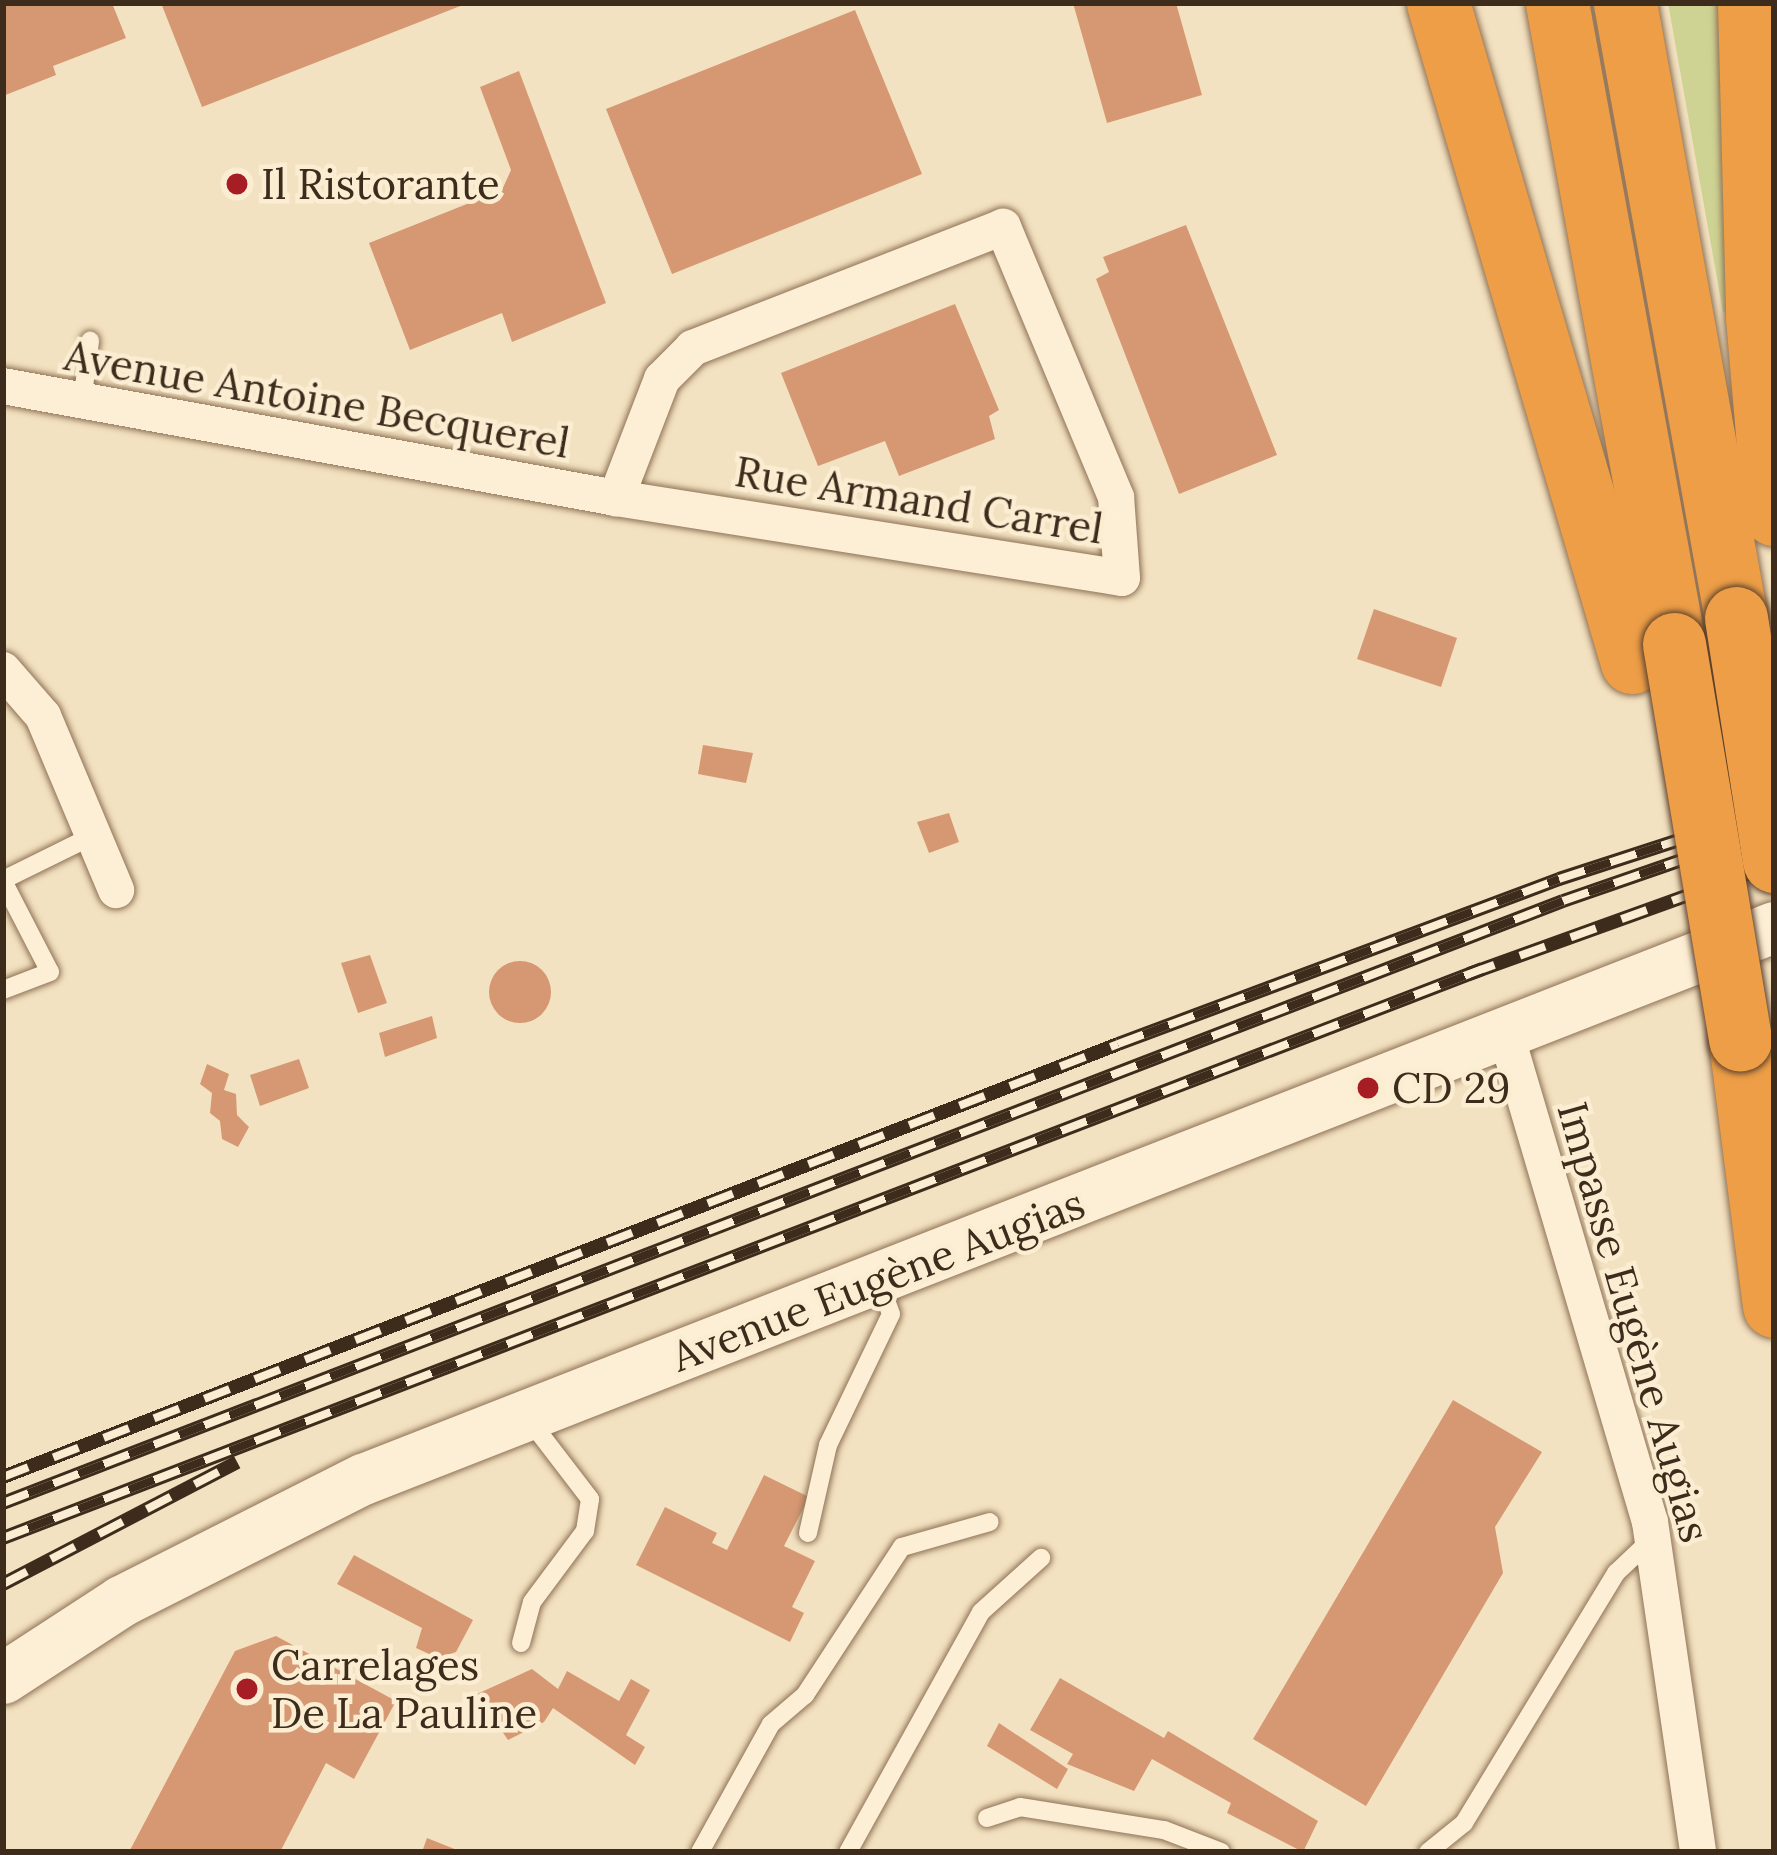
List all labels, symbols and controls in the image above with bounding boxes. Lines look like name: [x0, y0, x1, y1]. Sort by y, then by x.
place label: Il Ristorante: [261, 159, 500, 209]
marker: Il Ristorante: [224, 171, 250, 197]
street label: Avenue Antoine Becquerel: [61, 330, 573, 468]
street label: Rue Armand Carrel: [731, 446, 1107, 554]
place label: CD 29: [1392, 1063, 1511, 1113]
marker: CD 29: [1355, 1075, 1381, 1101]
street label: Impasse Eugène Augias: [1547, 1096, 1721, 1548]
street label: Avenue Eugène Augias: [665, 1178, 1091, 1382]
place label: Carrelages De La Pauline: [271, 1640, 537, 1738]
marker: Carrelages De La Pauline: [234, 1676, 260, 1702]

